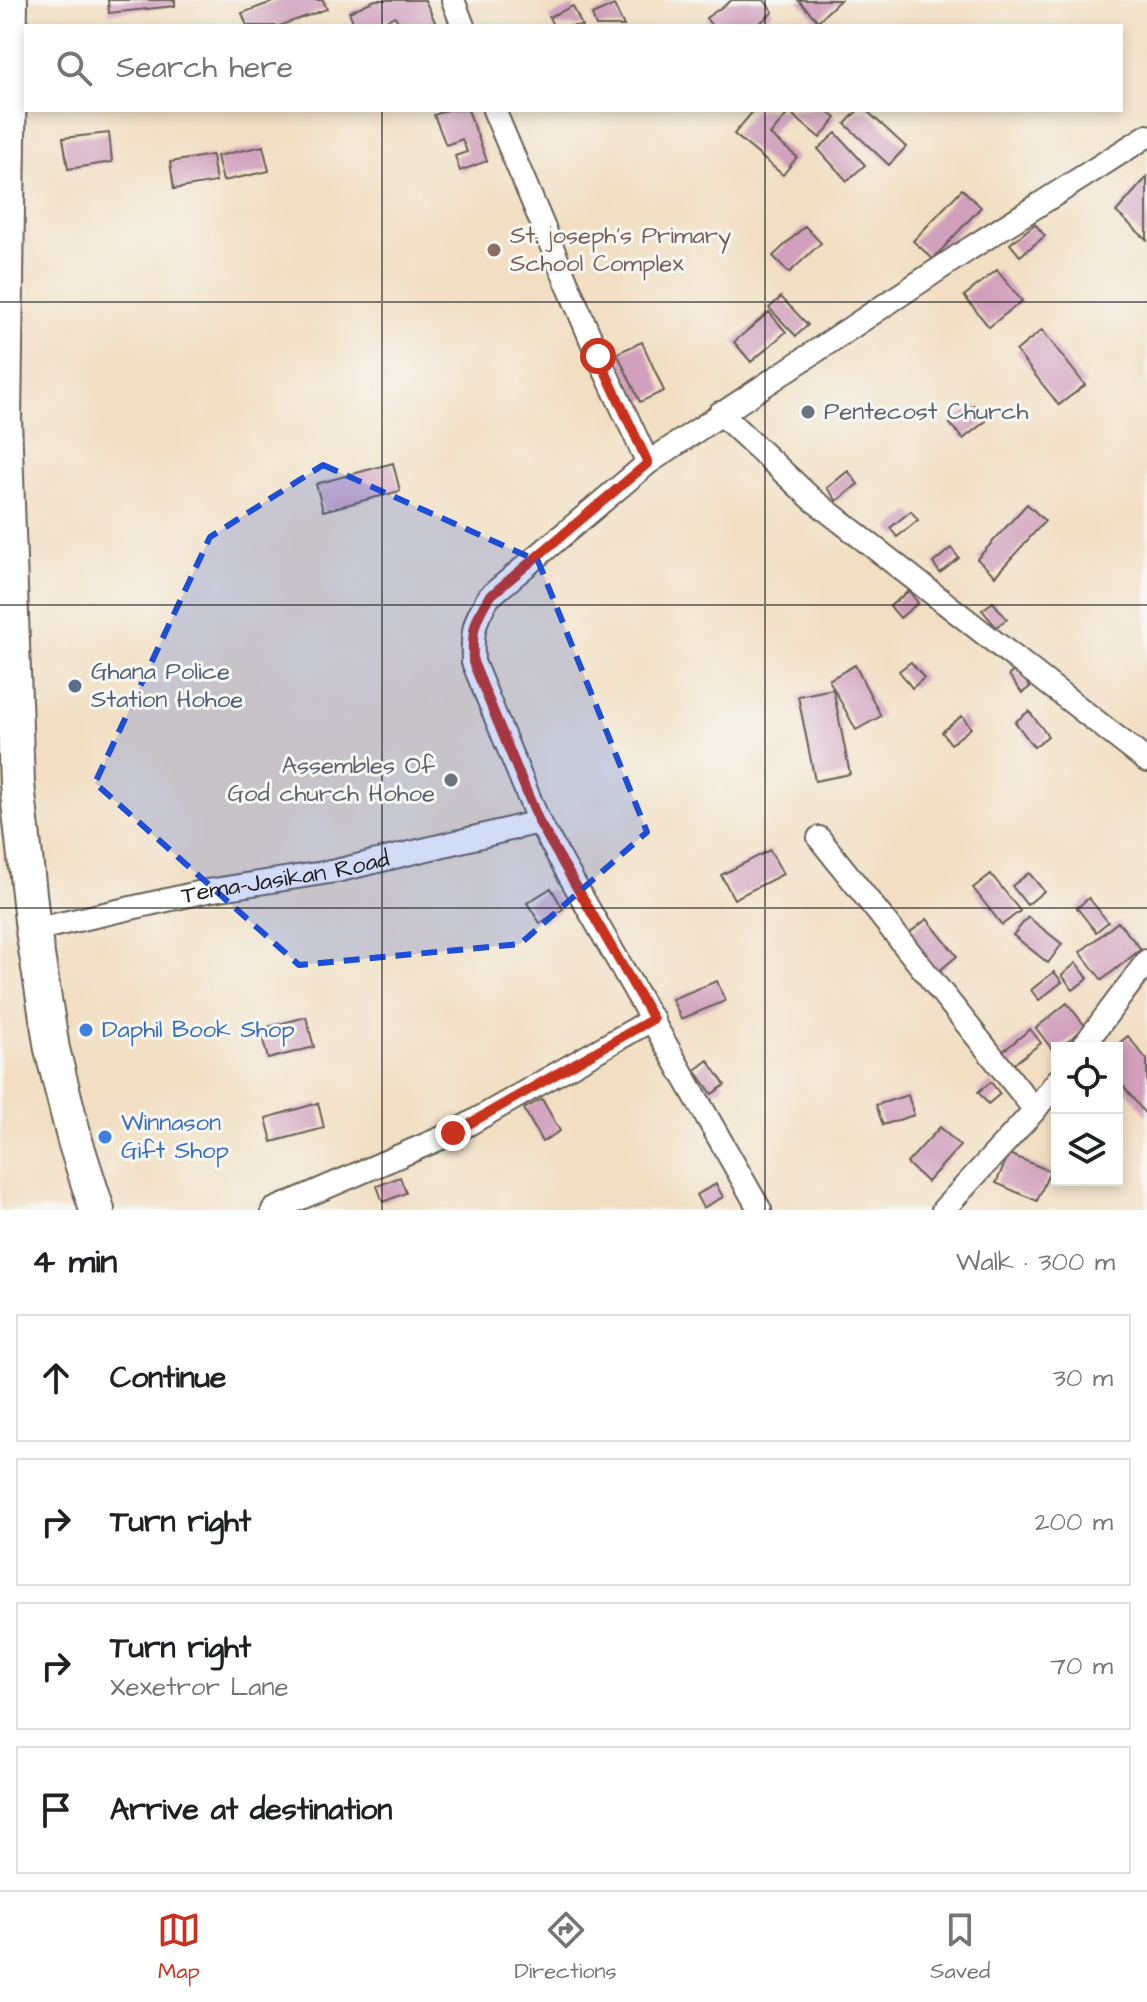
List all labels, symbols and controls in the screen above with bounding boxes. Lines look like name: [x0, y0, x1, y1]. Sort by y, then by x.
search box: [24, 24, 1123, 112]
icon: search: [52, 46, 96, 90]
text: Search here: [116, 47, 293, 89]
place label: St. joseph's Primary School Complex: [510, 219, 731, 281]
marker: St. joseph's Primary School Complex: [485, 241, 503, 259]
route start: [580, 338, 616, 374]
place label: Pentecost Church: [824, 395, 1029, 429]
marker: Pentecost Church: [799, 403, 817, 421]
place label: Ghana Police Station Hohoe: [91, 655, 243, 717]
marker: Ghana Police Station Hohoe: [66, 677, 84, 695]
place label: Assembles Of God church Hohoe: [227, 749, 436, 811]
marker: Assembles Of God church Hohoe: [442, 771, 460, 789]
street label: Tema-Jasikan Road: [178, 842, 393, 913]
place label: Daphil Book Shop: [102, 1013, 295, 1047]
marker: Daphil Book Shop: [77, 1021, 95, 1039]
map controls: [1051, 1042, 1123, 1186]
button: locate: [1051, 1042, 1123, 1114]
place label: Winnason Gift Shop: [121, 1106, 229, 1168]
button: layers: [1051, 1114, 1123, 1186]
route end: [435, 1115, 471, 1151]
marker: Winnason Gift Shop: [96, 1128, 114, 1146]
text: 4 min: [32, 1238, 117, 1286]
text: Walk · 300 m: [956, 1244, 1115, 1280]
icon: ahead: [34, 1356, 78, 1400]
text: Continue: [110, 1357, 226, 1399]
text: 30 m: [1053, 1360, 1113, 1396]
icon: right: [34, 1500, 78, 1544]
text: Turn right: [110, 1501, 251, 1543]
text: 200 m: [1035, 1504, 1113, 1540]
text: Turn right: [110, 1627, 251, 1669]
icon: right: [34, 1644, 78, 1688]
text: 70 m: [1050, 1648, 1113, 1684]
text: Xexetror Lane: [110, 1669, 289, 1705]
icon: arrive: [34, 1788, 78, 1832]
text: Arrive at destination: [110, 1789, 392, 1831]
tab: Map: [157, 1908, 201, 1987]
tab: Directions: [514, 1908, 617, 1987]
tab: Saved: [930, 1908, 990, 1987]

